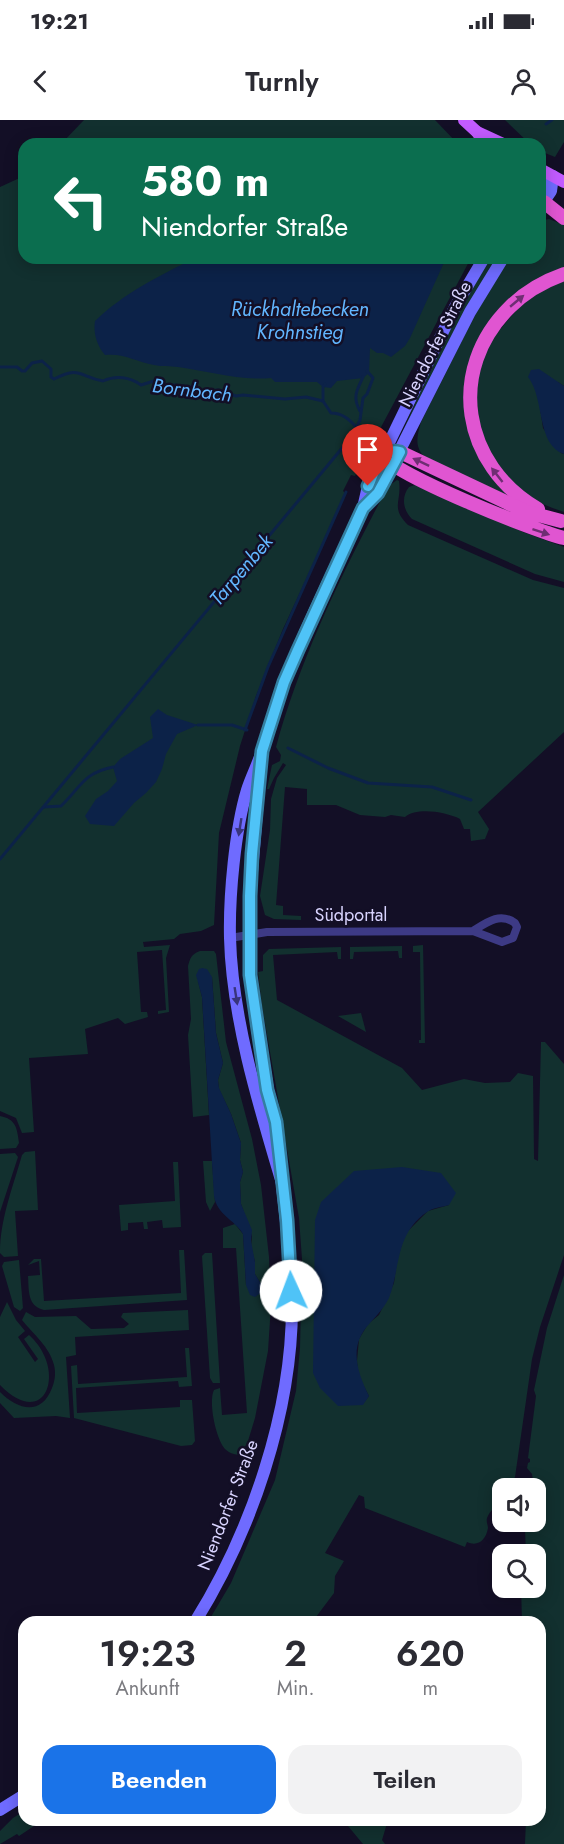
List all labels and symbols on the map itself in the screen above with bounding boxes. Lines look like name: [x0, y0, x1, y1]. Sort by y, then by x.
street label: Niendorfer Straße: [392, 277, 478, 411]
water label: Rückhaltebecken Krohnstieg: [231, 295, 369, 347]
one-way arrow: [509, 295, 524, 308]
water label: Bornbach: [151, 371, 233, 410]
pin: [342, 424, 393, 486]
one-way arrow: [413, 458, 430, 467]
one-way arrow: [492, 468, 504, 483]
water label: Tarpenbek: [203, 527, 281, 612]
one-way arrow: [532, 528, 550, 537]
one-way arrow: [235, 817, 244, 836]
street label: Südportal: [315, 902, 387, 928]
one-way arrow: [232, 986, 241, 1005]
position arrow: [259, 1259, 323, 1323]
street label: Niendorfer Straße: [191, 1436, 265, 1574]

